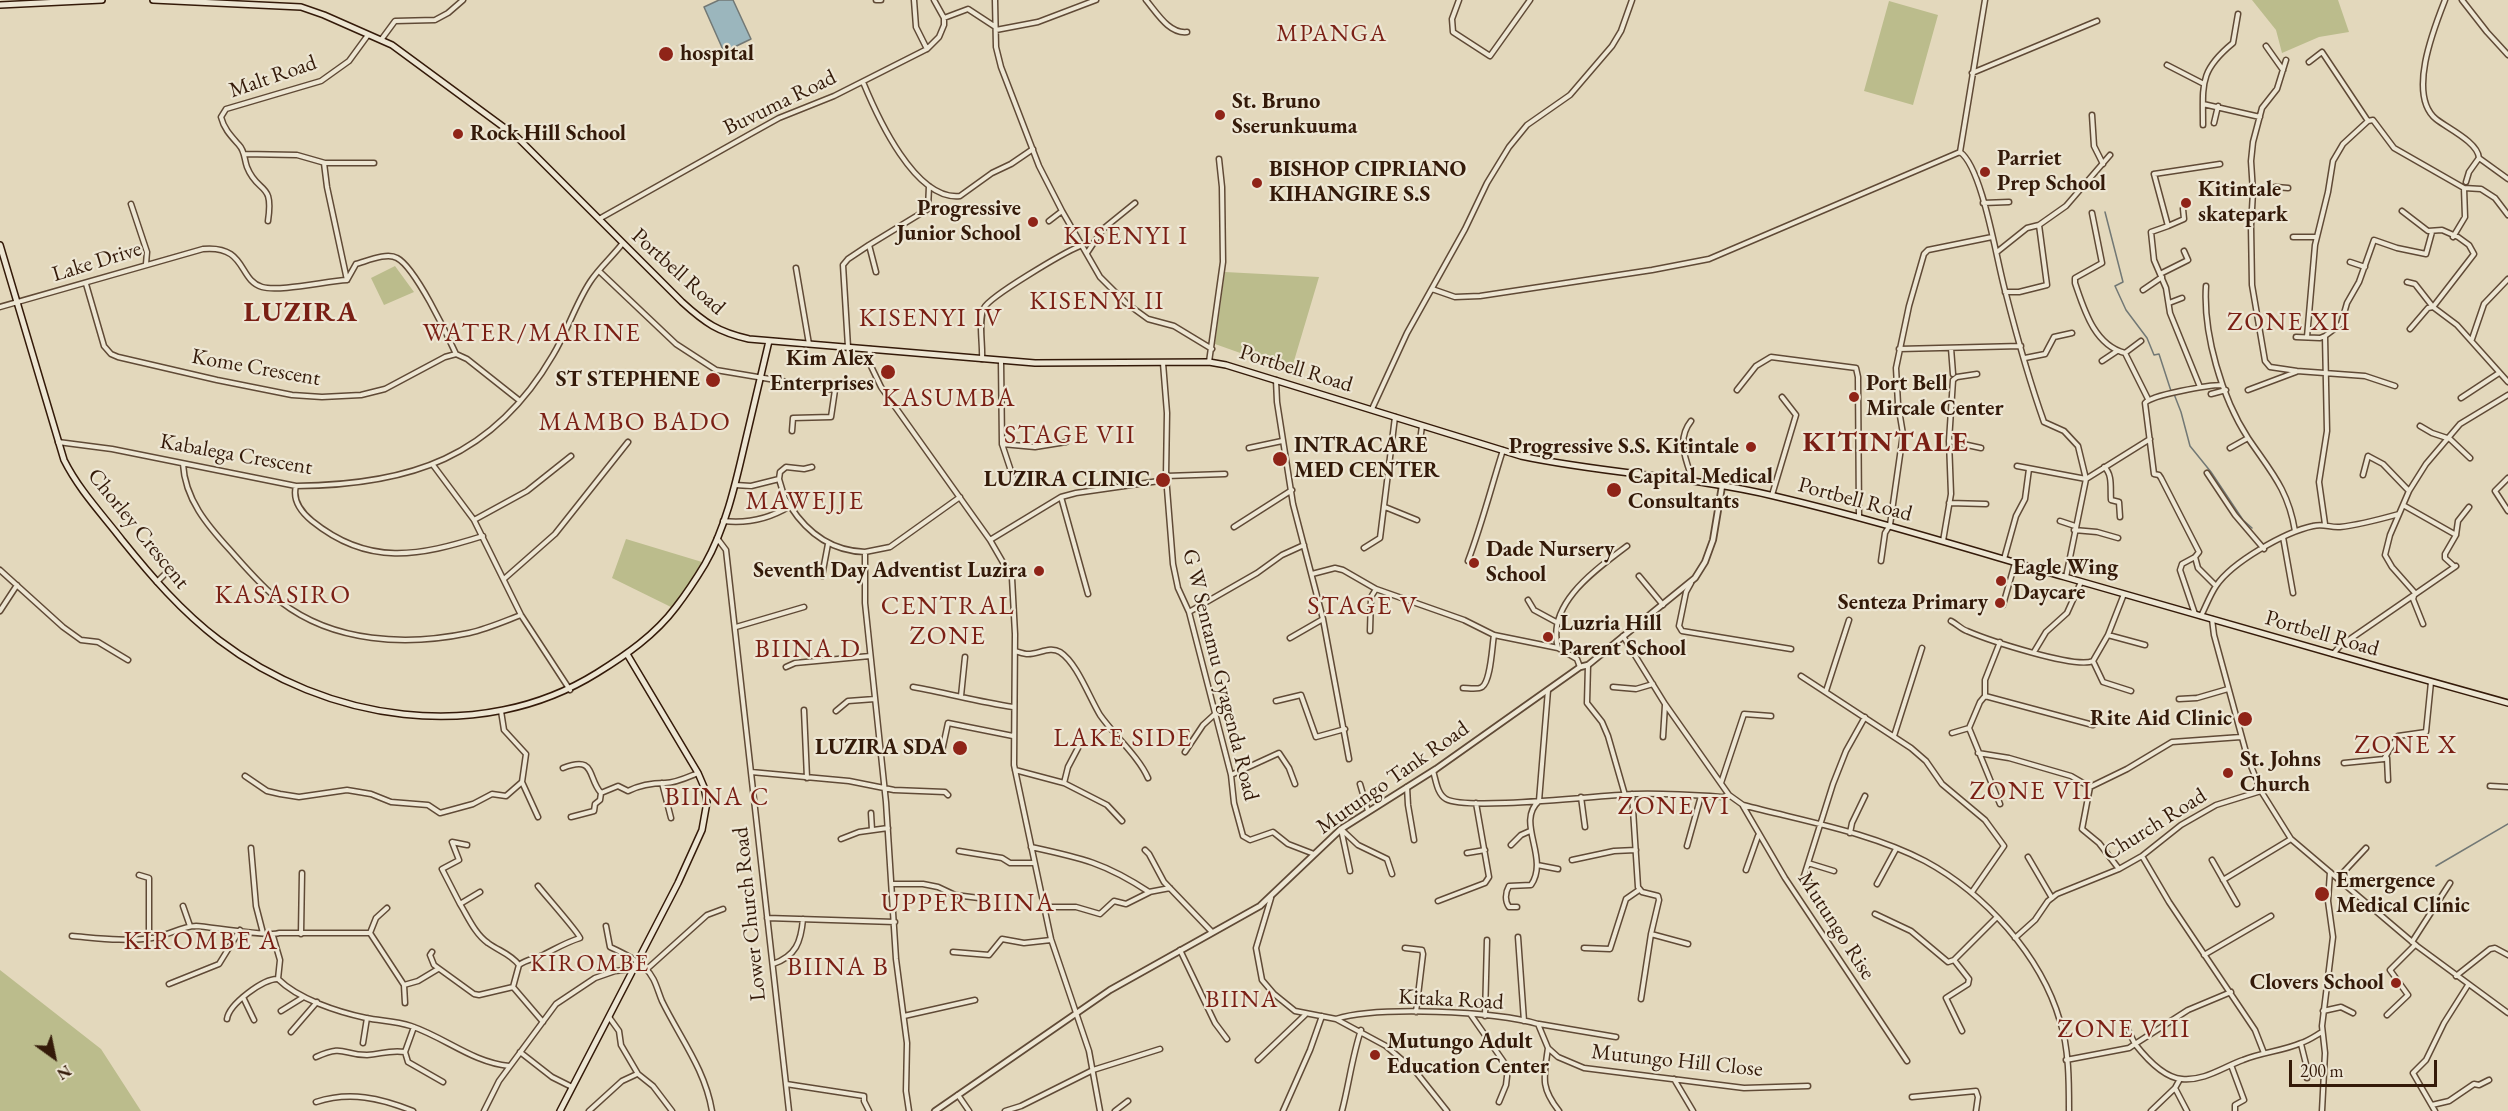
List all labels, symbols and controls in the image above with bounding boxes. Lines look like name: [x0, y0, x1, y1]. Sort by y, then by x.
district label: MPANGA: [1276, 20, 1388, 48]
place label: hospital: [680, 41, 754, 67]
marker: hospital: [657, 45, 675, 63]
street label: Malt Road: [226, 50, 320, 104]
street label: Buvuma Road: [719, 64, 841, 142]
place label: St. Bruno Sserunkuuma: [1232, 89, 1357, 140]
marker: St. Bruno Sserunkuuma: [1213, 108, 1227, 122]
place label: Rock Hill School: [470, 121, 626, 147]
marker: Rock Hill School: [451, 127, 465, 141]
place label: Parriet Prep School: [1997, 146, 2106, 198]
place label: BISHOP CIPRIANO KIHANGIRE S.S: [1269, 157, 1466, 208]
marker: Parriet Prep School: [1978, 165, 1992, 179]
marker: BISHOP CIPRIANO KIHANGIRE S.S: [1250, 176, 1264, 190]
place label: Kitintale skatepark: [2198, 177, 2288, 228]
place label: Progressive Junior School: [897, 196, 1021, 248]
marker: Kitintale skatepark: [2179, 196, 2193, 210]
marker: Progressive Junior School: [1026, 215, 1040, 229]
district label: KISENYI I: [1063, 221, 1189, 253]
street label: Portbell Road: [626, 223, 730, 321]
street label: Lake Drive: [49, 236, 145, 288]
district label: KISENYI II: [1029, 286, 1165, 318]
district label: LUZIRA: [244, 296, 358, 330]
district label: KISENYI IV: [859, 303, 1003, 335]
district label: ZONE XII: [2227, 307, 2351, 339]
district label: WATER/MARINE: [422, 318, 642, 350]
street label: Portbell Road: [1236, 339, 1356, 399]
street label: Kome Crescent: [190, 344, 322, 392]
place label: Kim Alex Enterprises: [770, 346, 874, 398]
marker: Kim Alex Enterprises: [879, 363, 897, 381]
place label: ST STEPHENE: [556, 367, 700, 393]
marker: ST STEPHENE: [704, 371, 722, 389]
place label: Port Bell Mircale Center: [1866, 371, 2004, 422]
district label: KASUMBA: [882, 383, 1016, 415]
marker: Port Bell Mircale Center: [1847, 390, 1861, 404]
district label: MAMBO BADO: [539, 407, 731, 439]
district label: STAGE VII: [1004, 420, 1136, 452]
district label: KITINTALE: [1803, 426, 1969, 460]
street label: Kabalega Crescent: [158, 429, 314, 481]
place label: INTRACARE MED CENTER: [1294, 433, 1440, 484]
place label: Progressive S.S. Kitintale: [1509, 434, 1739, 460]
marker: Progressive S.S. Kitintale: [1744, 440, 1758, 454]
marker: INTRACARE MED CENTER: [1271, 450, 1289, 468]
street label: Chorley Crescent: [81, 463, 195, 595]
place label: Capital Medical Consultants: [1628, 464, 1773, 516]
place label: LUZIRA CLINIC: [984, 467, 1150, 493]
marker: LUZIRA CLINIC: [1154, 471, 1172, 489]
street label: Portbell Road: [1795, 472, 1915, 528]
marker: Capital Medical Consultants: [1605, 481, 1623, 499]
district label: MAWEJJE: [745, 486, 865, 518]
place label: Dade Nursery School: [1486, 537, 1614, 588]
street label: G W Sentamu Gyagenda Road: [1176, 546, 1264, 804]
place label: Eagle Wing Daycare: [2013, 555, 2118, 606]
marker: Dade Nursery School: [1467, 556, 1481, 570]
place label: Seventh Day Adventist Luzira: [753, 558, 1027, 584]
marker: Seventh Day Adventist Luzira: [1032, 564, 1046, 578]
marker: Eagle Wing Daycare: [1994, 574, 2008, 588]
district label: KASASIRO: [214, 580, 352, 612]
place label: Senteza Primary: [1838, 590, 1988, 616]
district label: CENTRAL ZONE: [881, 591, 1015, 652]
district label: STAGE V: [1307, 591, 1419, 623]
marker: Senteza Primary: [1993, 596, 2007, 610]
street label: Portbell Road: [2262, 605, 2382, 663]
place label: Luzria Hill Parent School: [1560, 611, 1686, 662]
marker: Luzria Hill Parent School: [1541, 630, 1555, 644]
district label: BIINA D: [755, 634, 861, 666]
place label: Rite Aid Clinic: [2090, 706, 2232, 732]
marker: Rite Aid Clinic: [2236, 710, 2254, 728]
street label: Mutungo Tank Road: [1312, 716, 1474, 840]
district label: LAKE SIDE: [1053, 723, 1193, 755]
district label: ZONE X: [2354, 730, 2458, 762]
place label: LUZIRA SDA: [815, 735, 946, 761]
marker: LUZIRA SDA: [951, 739, 969, 757]
place label: St. Johns Church: [2240, 747, 2321, 798]
marker: St. Johns Church: [2221, 766, 2235, 780]
district label: ZONE VII: [1969, 776, 2093, 808]
district label: BIINA C: [664, 782, 770, 814]
street label: Church Road: [2099, 783, 2211, 867]
district label: ZONE VI: [1618, 791, 1730, 823]
street label: Lower Church Road: [728, 826, 772, 1002]
street label: Mutungo Rise: [1791, 867, 1881, 985]
place label: Emergence Medical Clinic: [2336, 868, 2470, 920]
marker: Emergence Medical Clinic: [2313, 885, 2331, 903]
district label: UPPER BIINA: [881, 888, 1055, 920]
district label: KIROMBE A: [124, 926, 278, 958]
district label: KIROMBE: [530, 950, 650, 978]
district label: BIINA B: [787, 952, 889, 984]
place label: Clovers School: [2250, 970, 2384, 996]
marker: Clovers School: [2389, 976, 2403, 990]
street label: Kitaka Road: [1398, 984, 1504, 1016]
district label: BIINA: [1205, 986, 1279, 1014]
district label: ZONE VIII: [2057, 1014, 2191, 1046]
north arrow: [24, 1027, 84, 1087]
place label: Mutungo Adult Education Center: [1387, 1029, 1549, 1080]
street label: Mutungo Hill Close: [1590, 1039, 1764, 1083]
marker: Mutungo Adult Education Center: [1368, 1048, 1382, 1062]
scale bar: [2292, 1048, 2440, 1086]
text: 200 m: [2300, 1059, 2344, 1082]
text: N: [53, 1060, 75, 1085]

